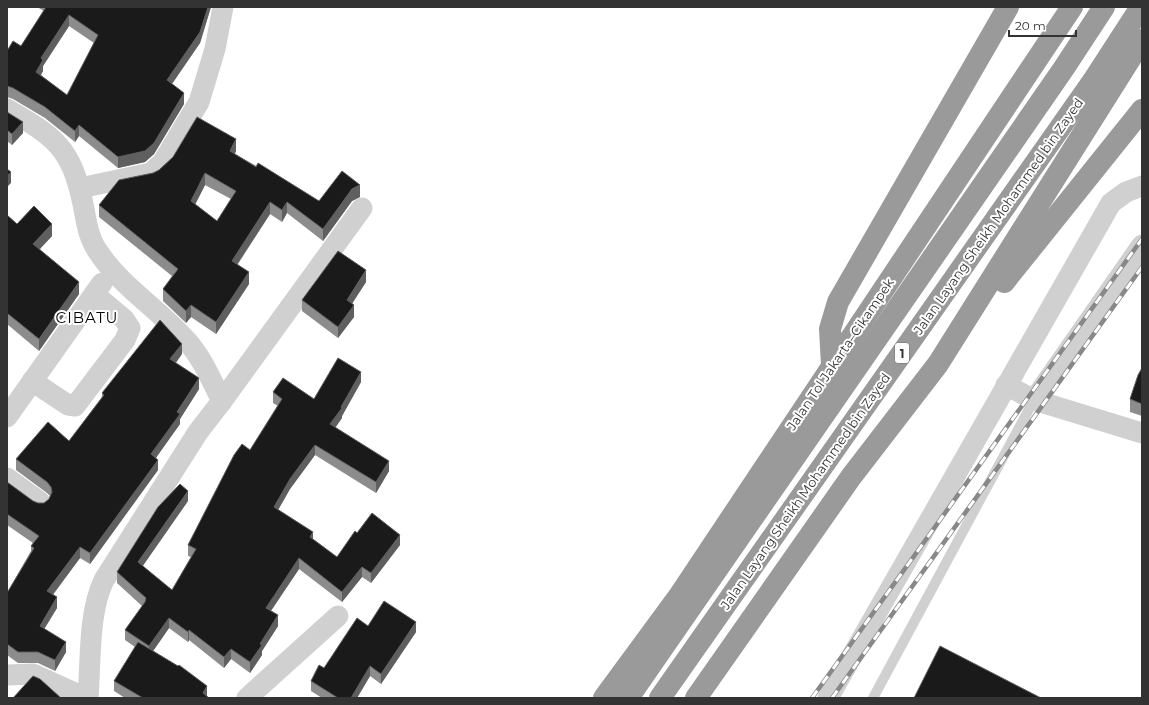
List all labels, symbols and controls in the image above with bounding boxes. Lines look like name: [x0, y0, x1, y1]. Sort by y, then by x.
scale bar: [1009, 12, 1076, 38]
text: 20 m: [1015, 18, 1046, 33]
street label: Jalan Layang Sheikh Mohammed bin Zayed: [909, 95, 1086, 338]
street label: Jalan Tol Jakarta–Cikampek: [783, 275, 897, 434]
district label: CIBATU: [56, 308, 118, 327]
road number: 1: [895, 343, 909, 363]
street label: Jalan Layang Sheikh Mohammed bin Zayed: [716, 370, 893, 613]

